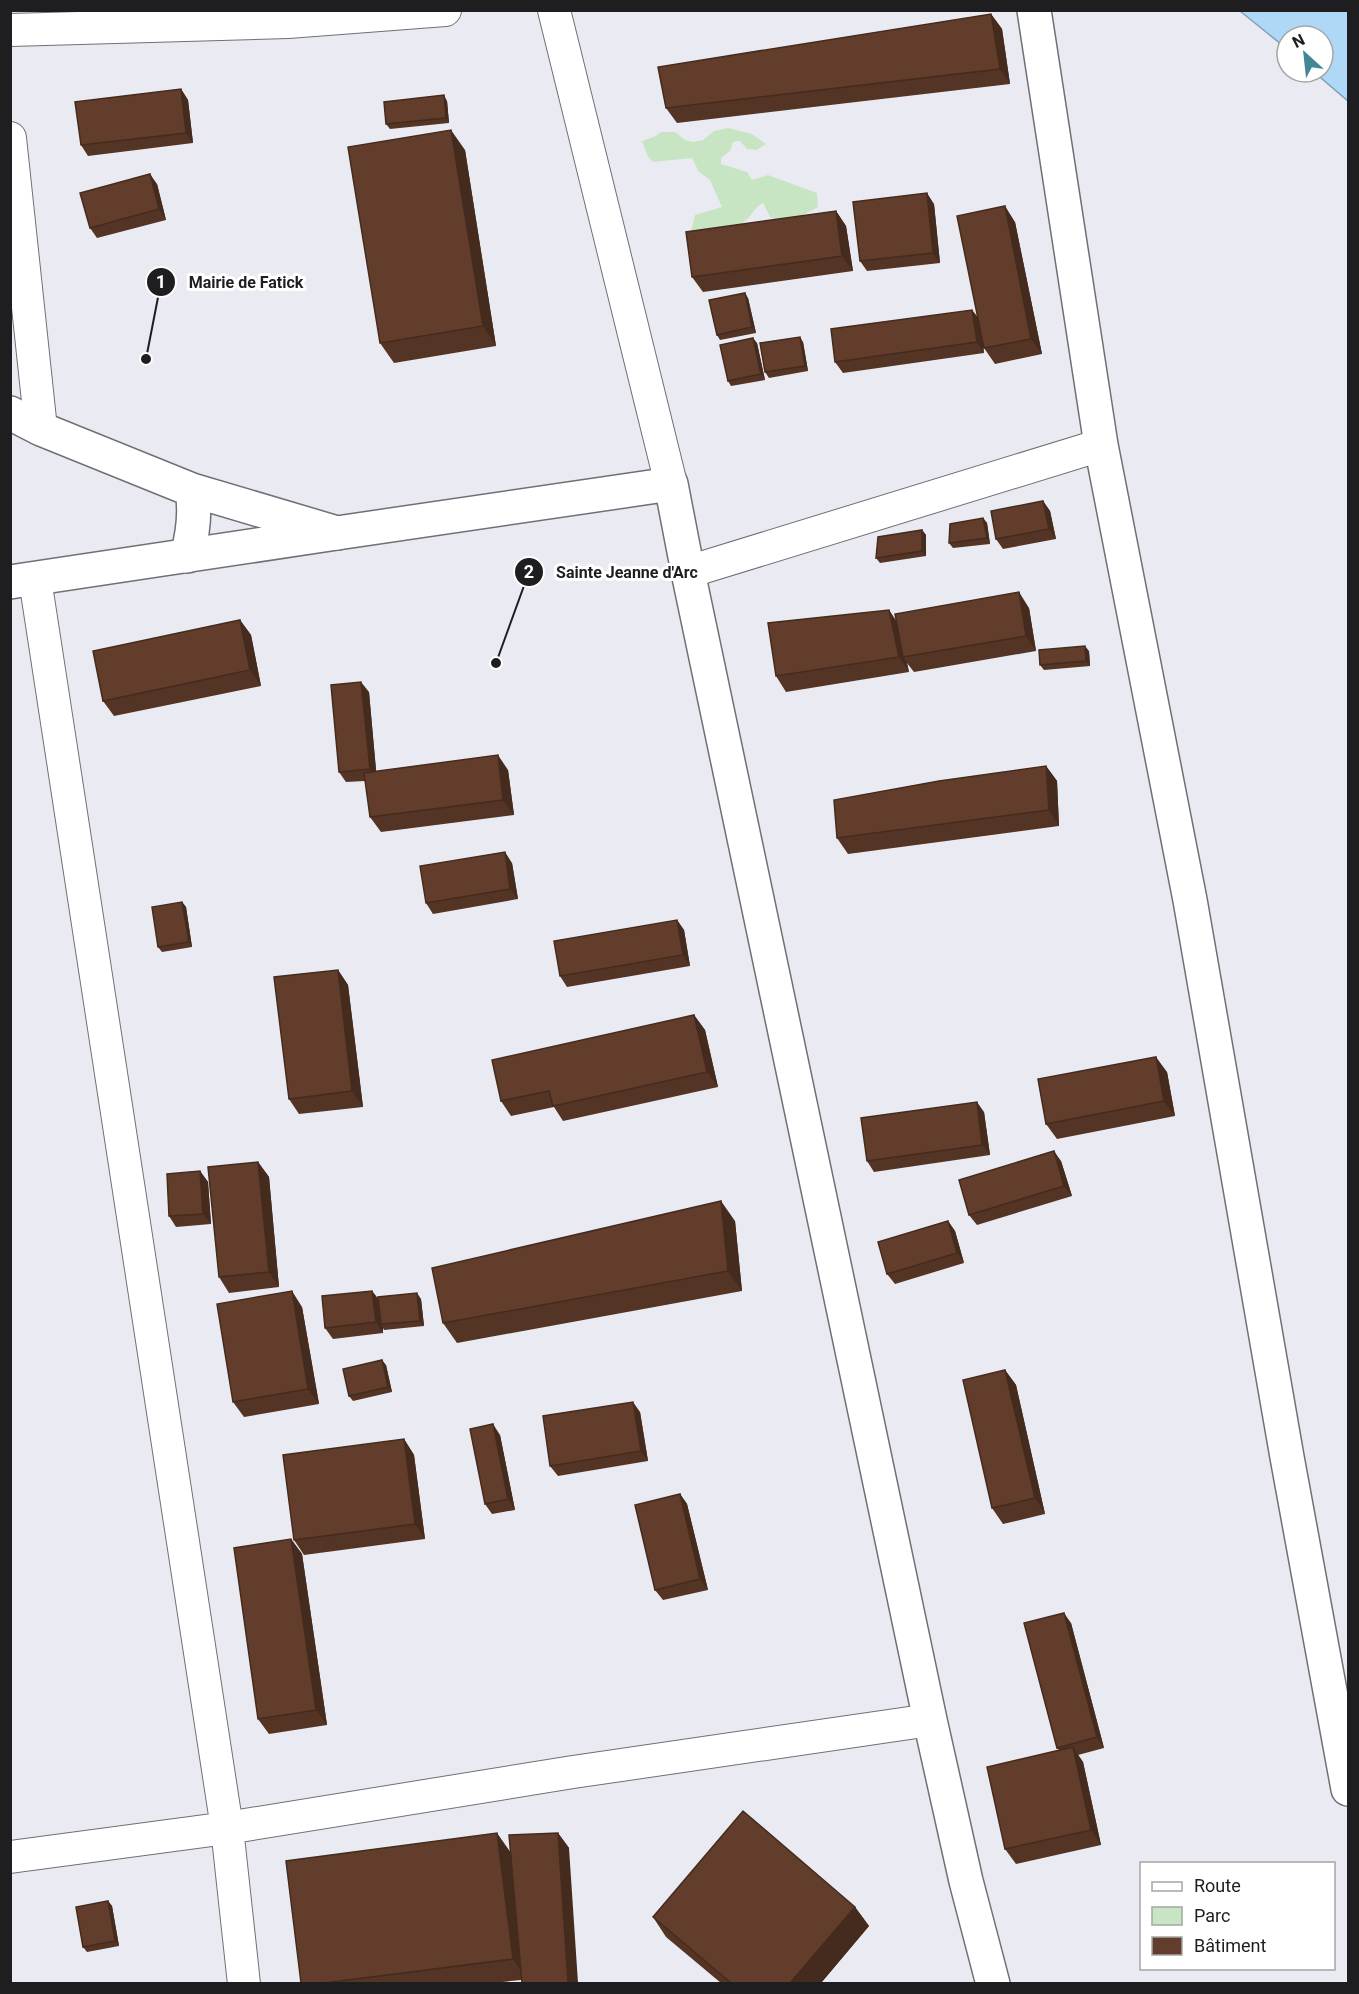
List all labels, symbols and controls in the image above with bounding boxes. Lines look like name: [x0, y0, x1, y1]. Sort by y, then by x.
north arrow: [1275, 24, 1335, 84]
text: N: [1289, 30, 1308, 52]
callout: Mairie de Fatick: [146, 265, 315, 299]
text: 1: [156, 271, 166, 292]
text: Mairie de Fatick: [189, 273, 304, 292]
callout: Sainte Jeanne d'Arc: [514, 555, 710, 589]
text: 2: [524, 561, 534, 582]
text: Sainte Jeanne d'Arc: [556, 563, 698, 582]
legend: [1140, 1862, 1335, 1970]
text: Route: [1194, 1875, 1241, 1896]
text: Parc: [1194, 1905, 1230, 1926]
text: Bâtiment: [1194, 1935, 1267, 1956]

